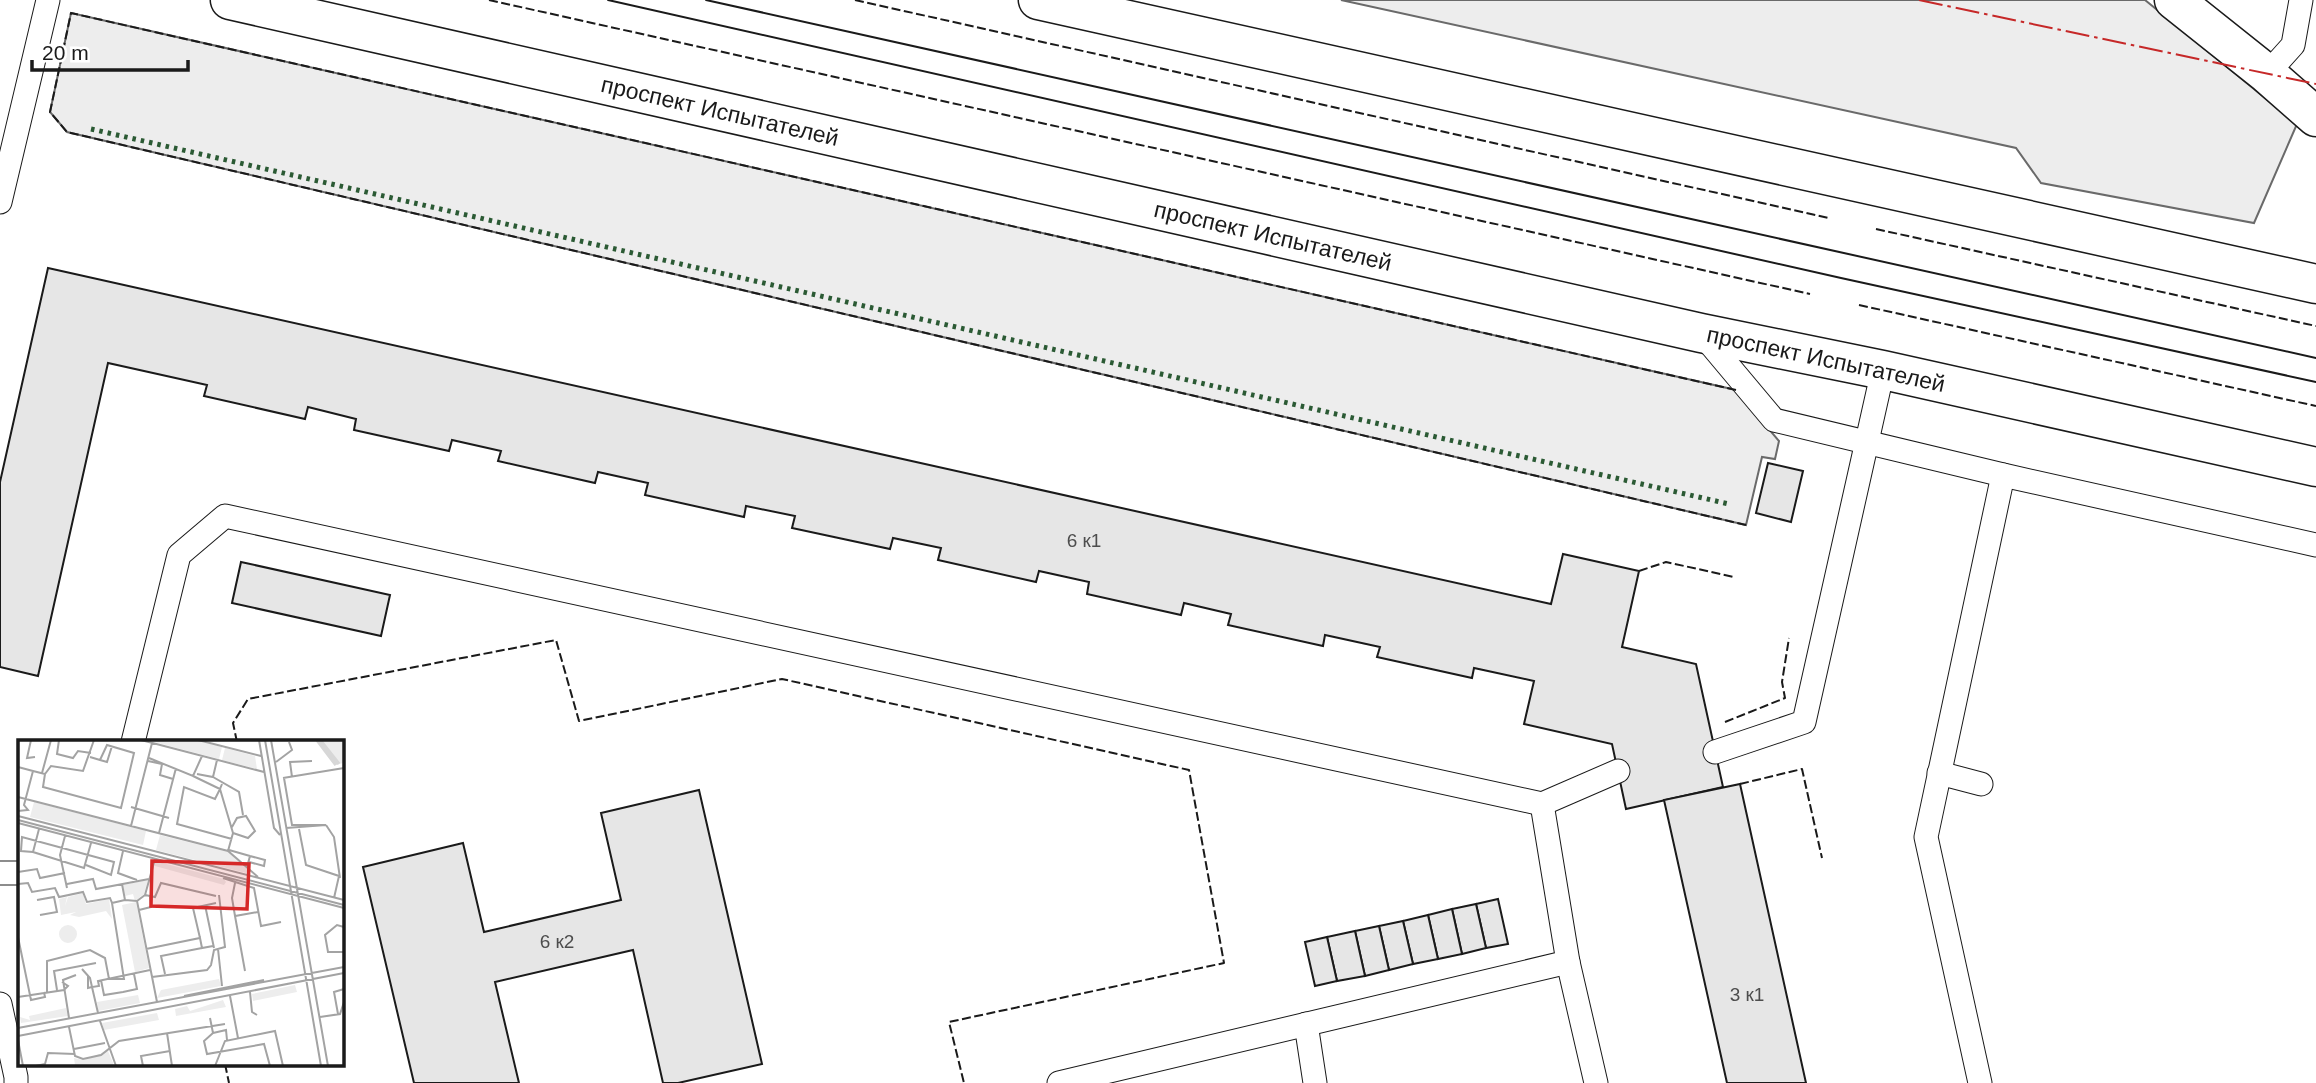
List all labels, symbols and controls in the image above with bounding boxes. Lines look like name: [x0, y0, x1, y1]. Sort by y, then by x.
scale bar: [32, 28, 187, 72]
text: 20 m: [42, 41, 89, 64]
street label: проспект Испытателей: [599, 71, 841, 151]
street label: проспект Испытателей: [1152, 196, 1394, 276]
street label: проспект Испытателей: [1704, 321, 1948, 397]
house number: 6 к1: [1067, 530, 1101, 551]
inset map: [18, 740, 343, 1066]
house number: 6 к2: [540, 931, 574, 952]
house number: 3 к1: [1730, 984, 1764, 1005]

